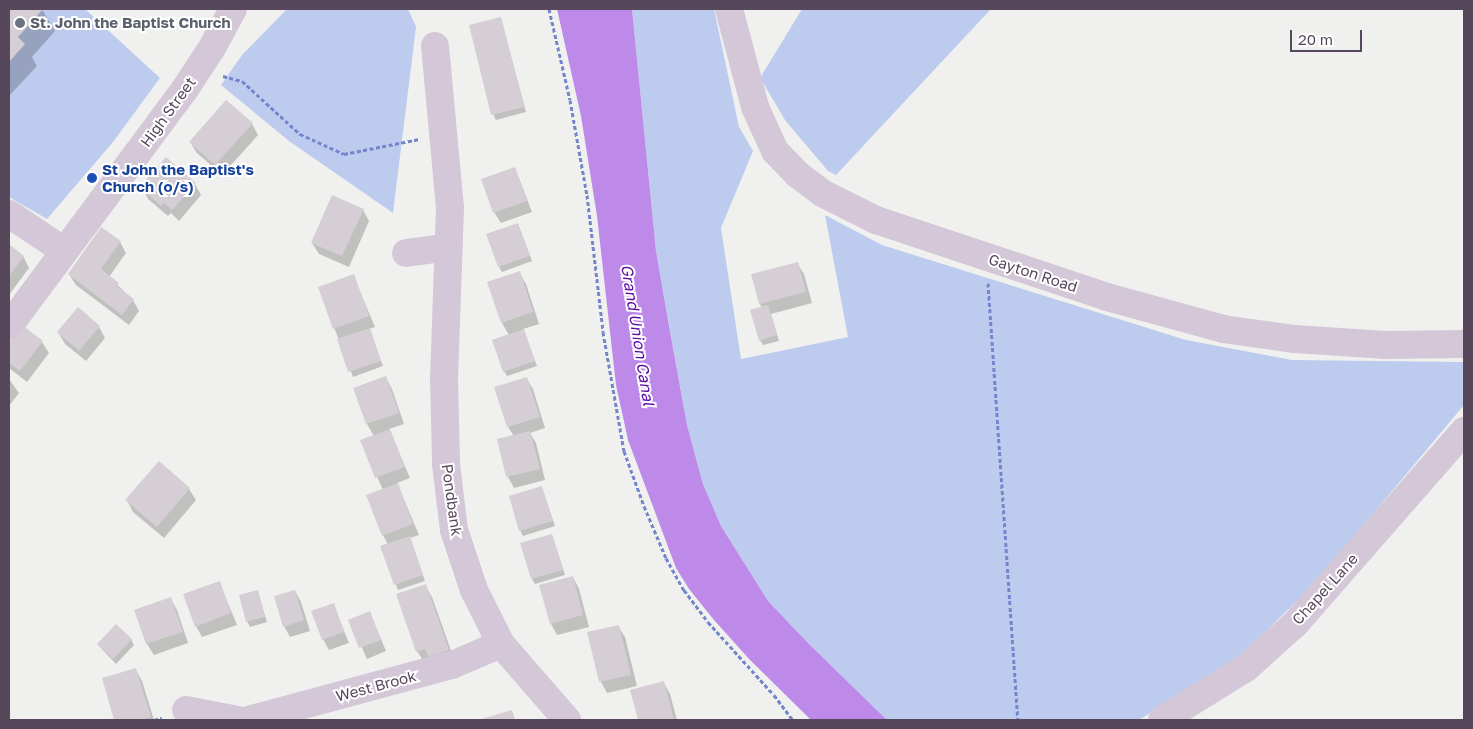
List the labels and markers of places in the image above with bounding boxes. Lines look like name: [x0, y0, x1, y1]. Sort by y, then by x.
place label: St. John the Baptist Church: [30, 14, 231, 32]
marker: St. John the Baptist Church: [14, 17, 26, 29]
place label: St John the Baptist's Church (o/s): [102, 160, 254, 195]
marker: St John the Baptist's Church (o/s): [86, 172, 98, 184]

